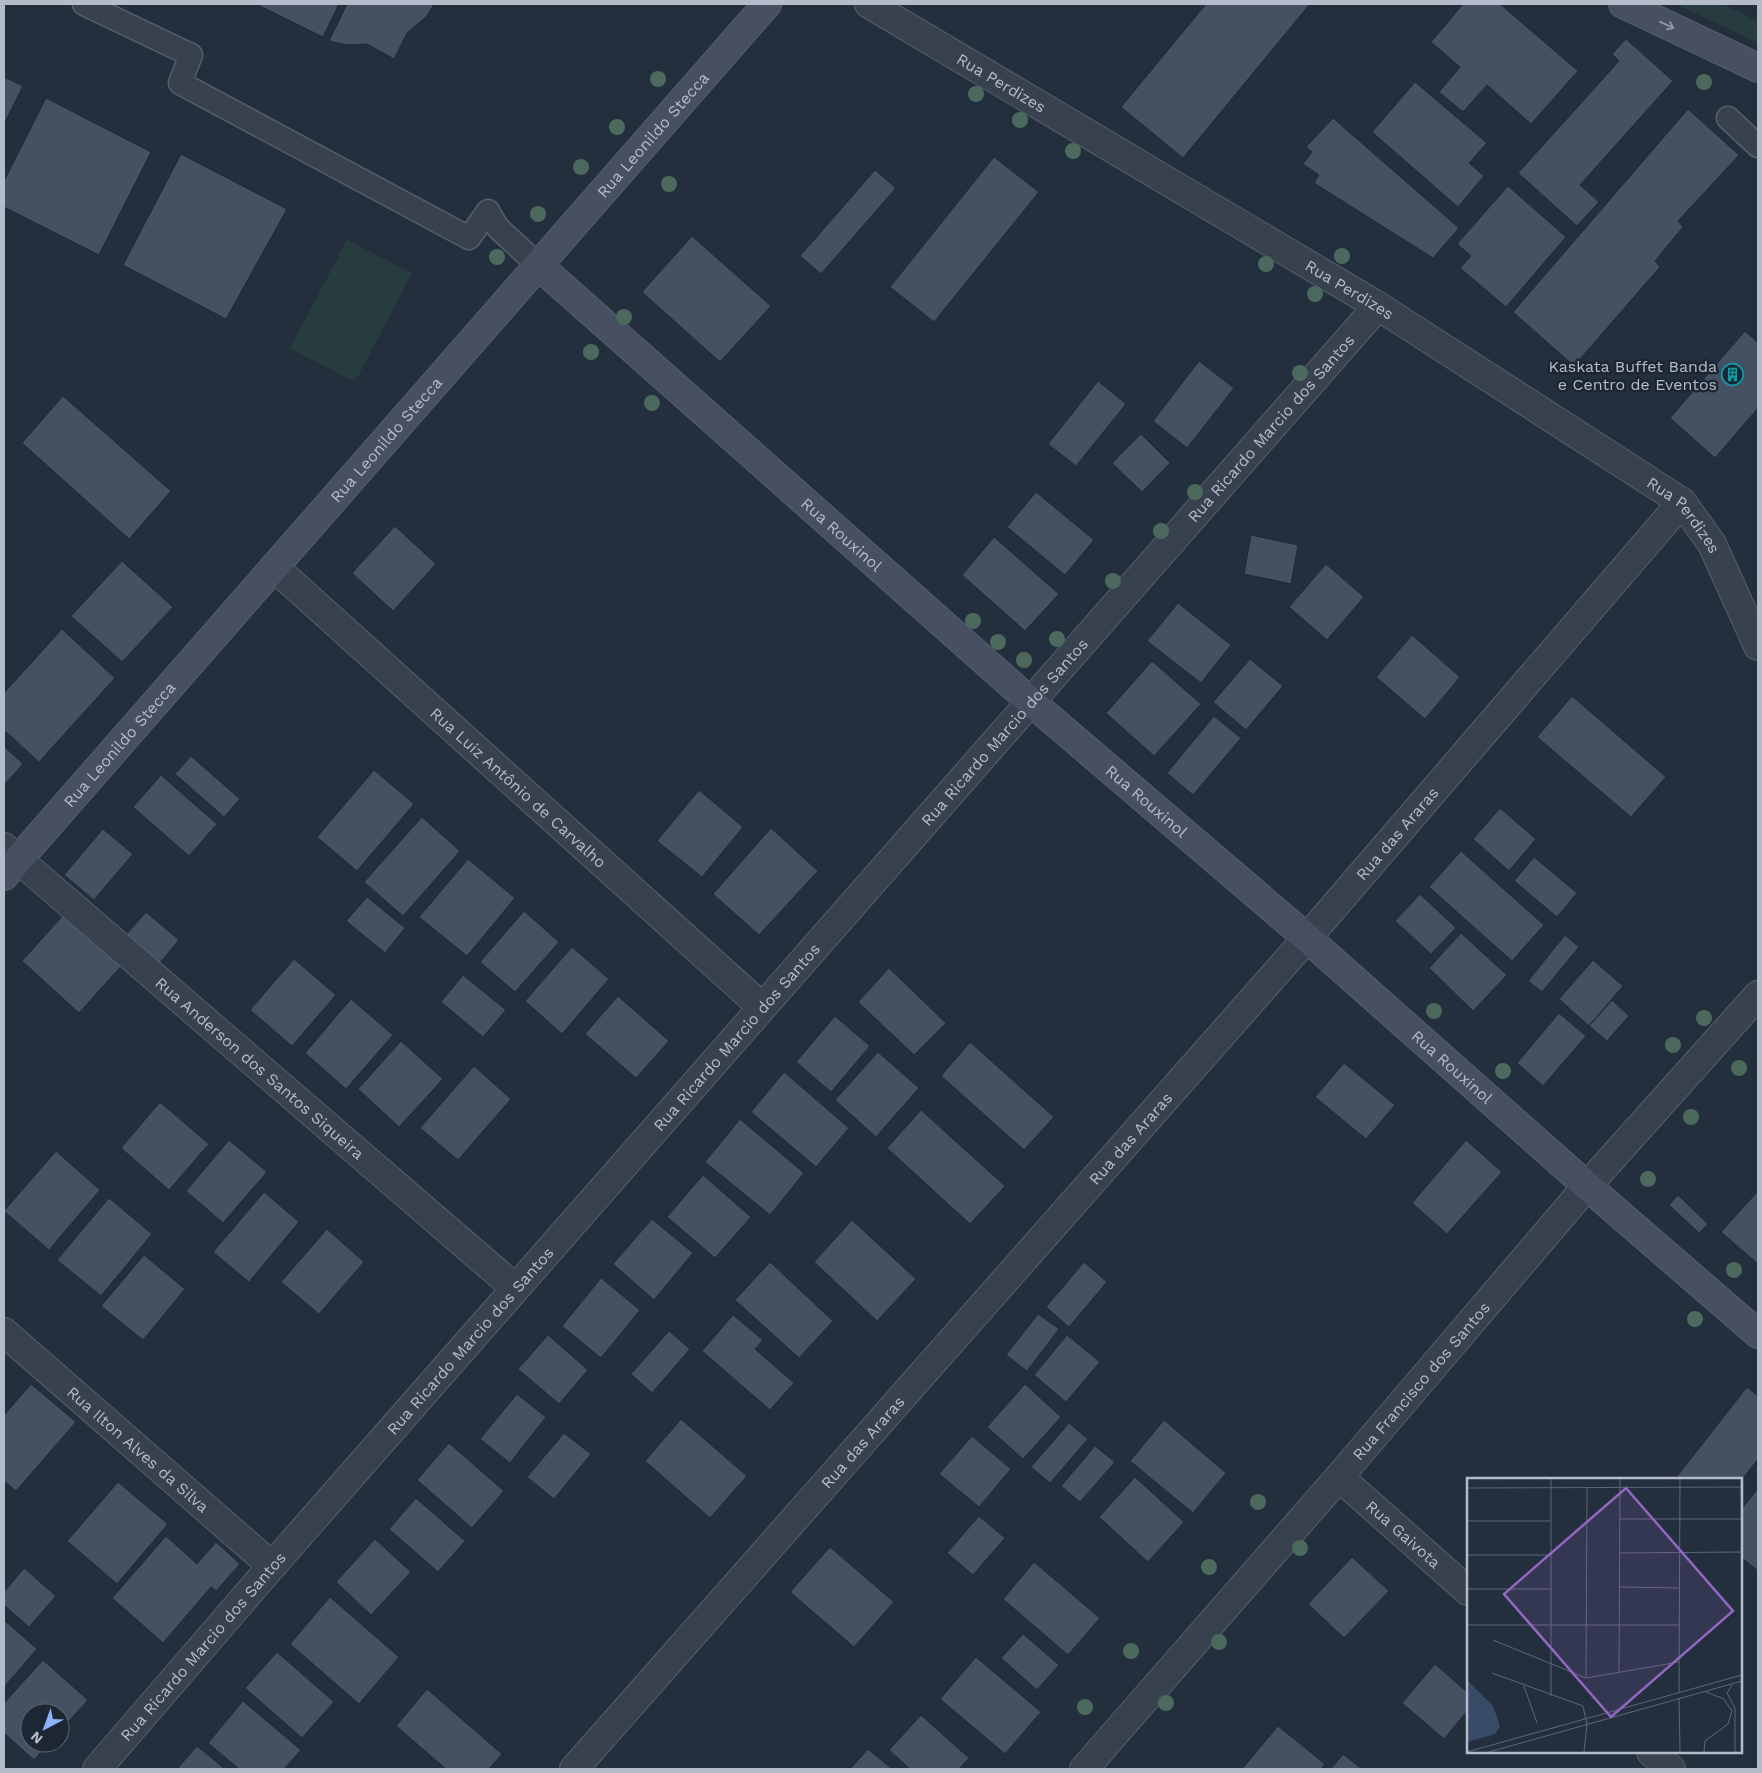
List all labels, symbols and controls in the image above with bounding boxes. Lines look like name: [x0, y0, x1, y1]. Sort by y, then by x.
one-way arrow: [1659, 20, 1674, 30]
street label: Rua Perdizes: [953, 49, 1049, 117]
street label: Rua Leonildo Stecca: [593, 69, 713, 202]
street label: Rua Perdizes: [1302, 256, 1397, 324]
street label: Rua Ricardo Marcio dos Santos: [1184, 331, 1359, 526]
place label: Kaskata Buffet Banda e Centro de Eventos: [1548, 357, 1717, 394]
building icon: Kaskata Buffet Banda e Centro de Eventos: [1721, 363, 1745, 387]
street label: Rua Leonildo Stecca: [326, 373, 446, 506]
street label: Rua Perdizes: [1643, 473, 1724, 556]
street label: Rua Rouxinol: [797, 494, 886, 576]
street label: Rua Ricardo Marcio dos Santos: [917, 634, 1092, 830]
street label: Rua Leonildo Stecca: [60, 678, 179, 811]
street label: Rua Luiz Antônio de Carvalho: [426, 704, 610, 872]
street label: Rua Rouxinol: [1102, 761, 1191, 842]
street label: Rua das Araras: [1352, 783, 1443, 884]
street label: Rua Ricardo Marcio dos Santos: [649, 940, 824, 1135]
street label: Rua Anderson dos Santos Siqueira: [151, 973, 368, 1163]
street label: Rua Rouxinol: [1408, 1026, 1496, 1108]
street label: Rua das Araras: [1085, 1089, 1176, 1189]
street label: Rua Ricardo Marcio dos Santos: [383, 1243, 558, 1439]
street label: Rua Francisco dos Santos: [1349, 1298, 1494, 1464]
street label: Rua Ilton Alves da Silva: [63, 1382, 212, 1516]
street label: Rua das Araras: [817, 1392, 908, 1492]
inset map: [1467, 1478, 1742, 1753]
street label: Rua Gaivota: [1362, 1496, 1444, 1572]
street label: Rua Ricardo Marcio dos Santos: [117, 1548, 290, 1745]
north arrow: [20, 1703, 70, 1753]
text: N: [27, 1728, 46, 1747]

